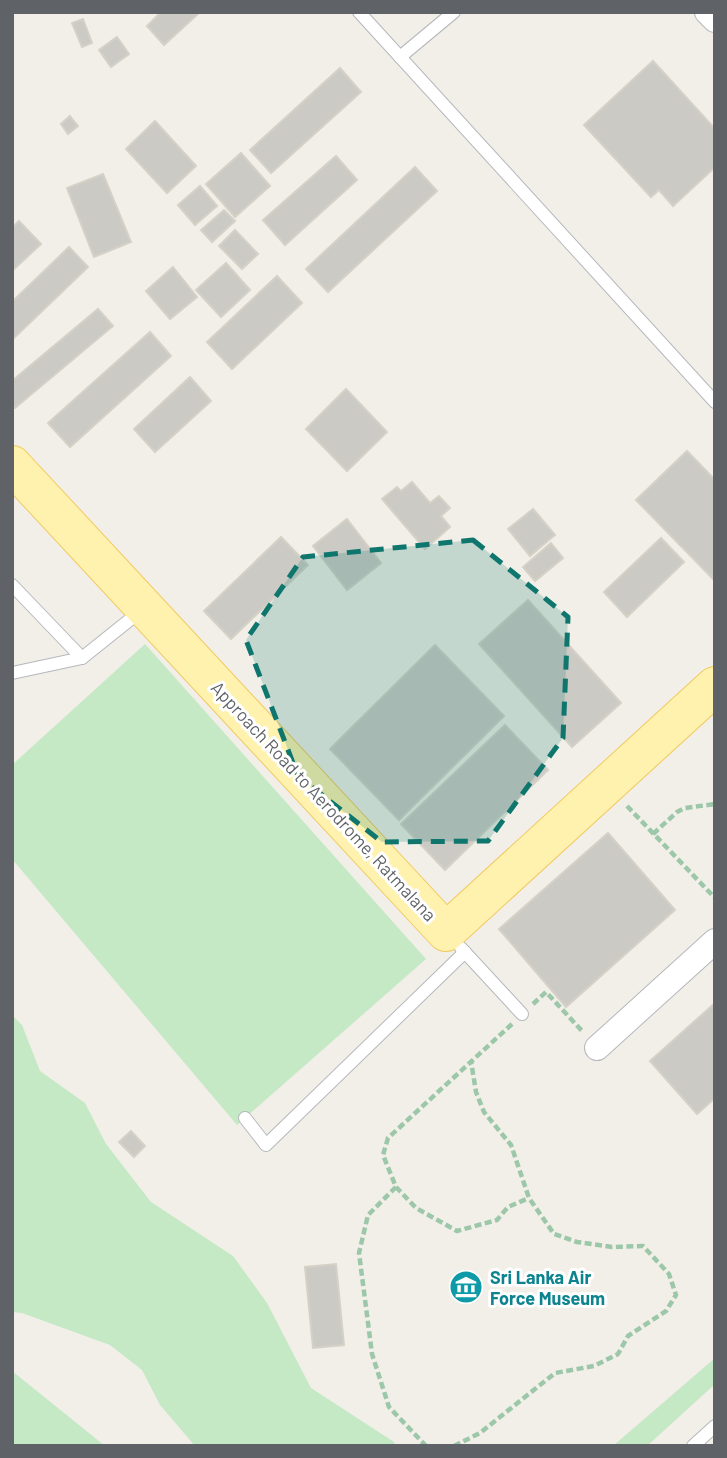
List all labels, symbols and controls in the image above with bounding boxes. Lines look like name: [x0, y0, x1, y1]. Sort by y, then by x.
street label: Approach Road to Aerodrome, Ratmalana: [207, 676, 441, 926]
place label: Sri Lanka Air Force Museum: [490, 1266, 605, 1309]
museum icon: Sri Lanka Air Force Museum: [447, 1268, 485, 1306]

